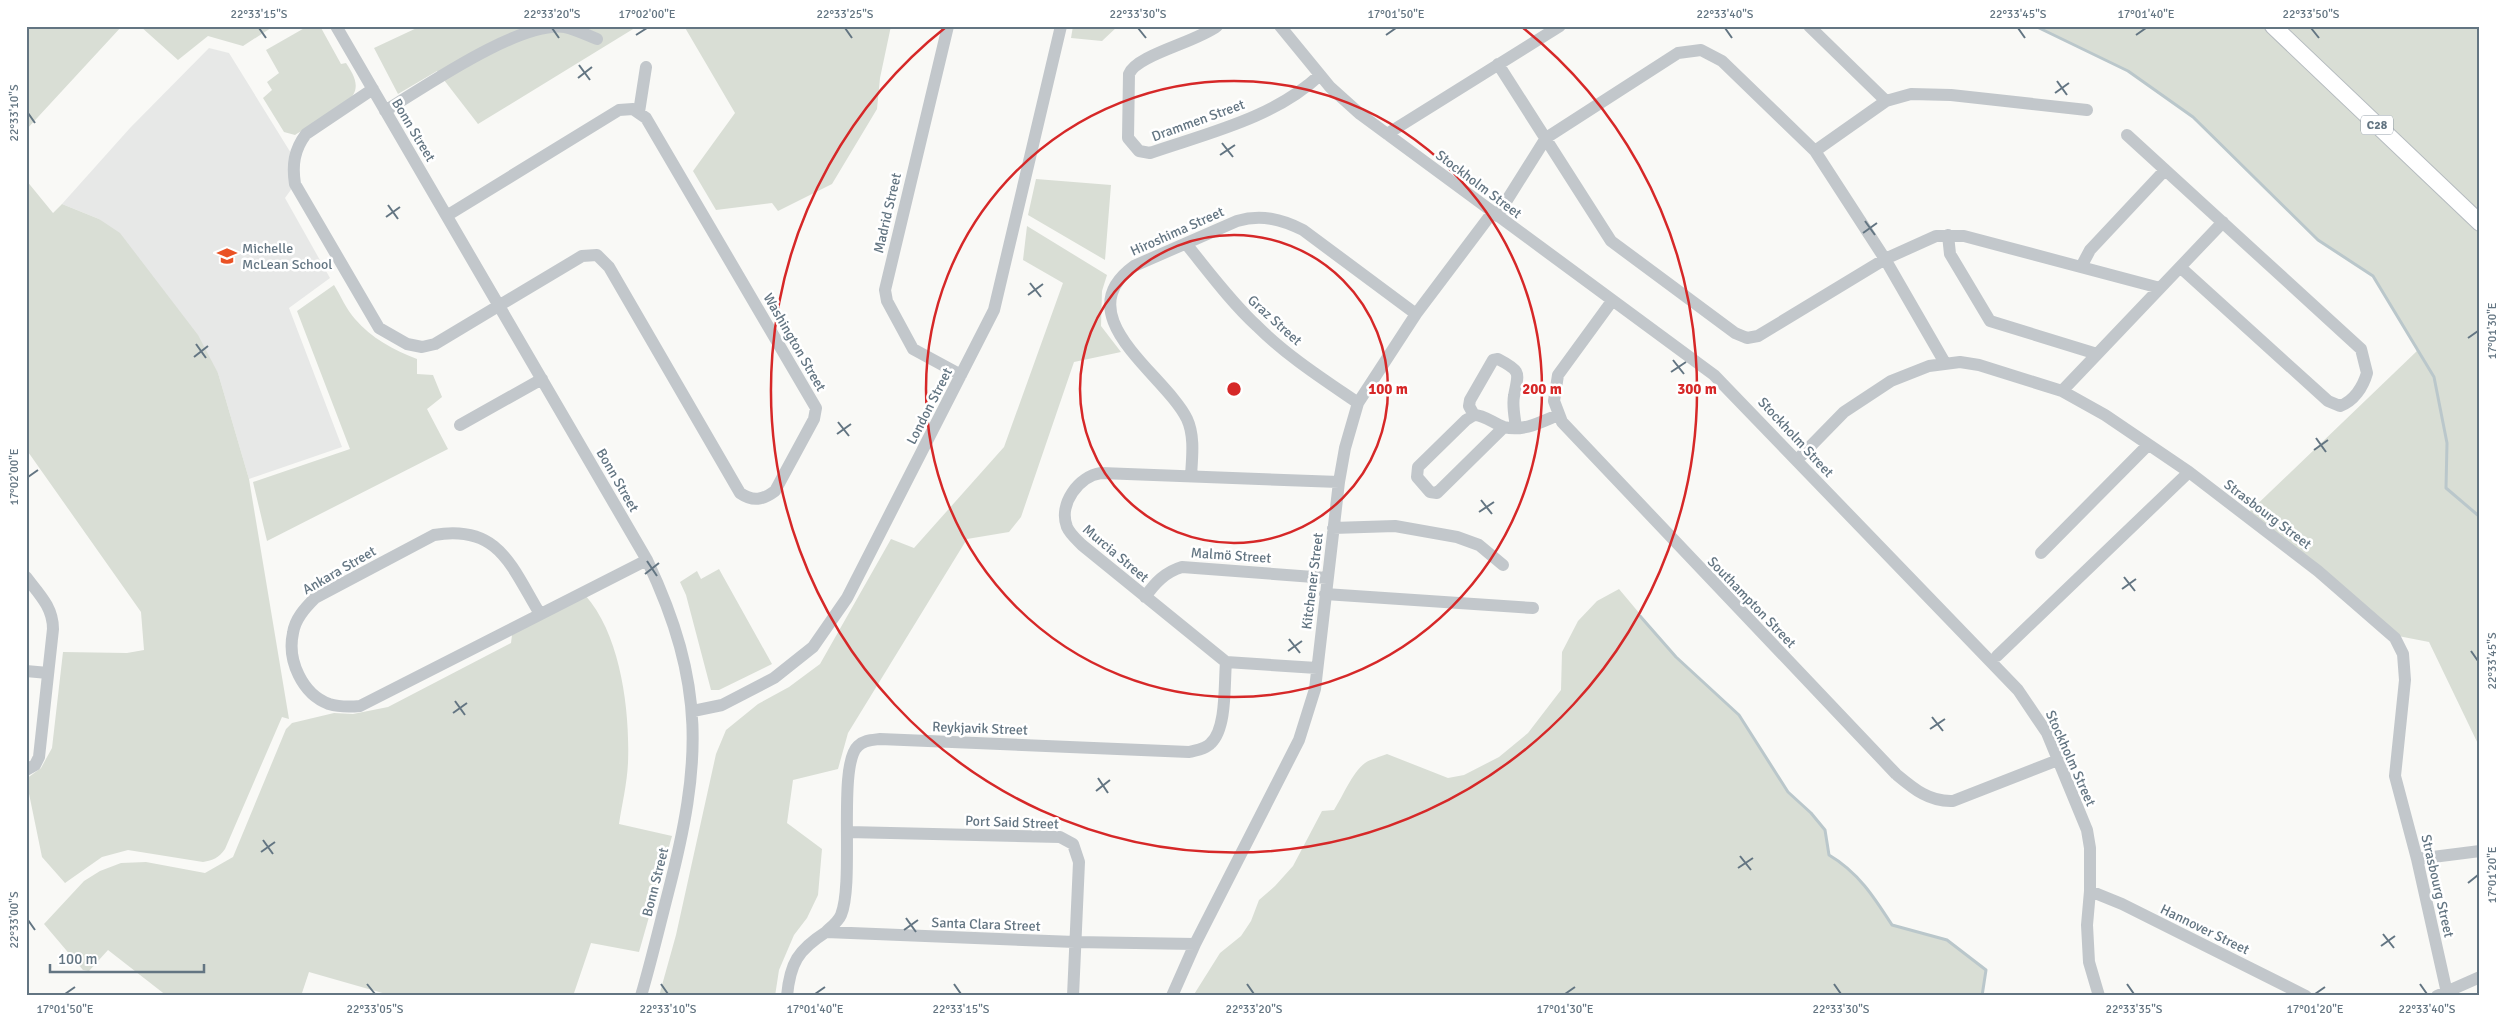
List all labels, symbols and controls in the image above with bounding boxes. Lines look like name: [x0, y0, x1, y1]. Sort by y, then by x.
text: 22°33'15"S: [230, 7, 288, 22]
text: 22°33'20"S: [523, 7, 581, 22]
text: 17°02'00"E: [618, 7, 676, 22]
text: 22°33'25"S: [816, 7, 874, 22]
text: 22°33'30"S: [1109, 7, 1167, 22]
text: 17°01'50"E: [1367, 7, 1425, 22]
text: 22°33'40"S: [1696, 7, 1754, 22]
text: 22°33'45"S: [1989, 7, 2047, 22]
text: 17°01'40"E: [2117, 7, 2175, 22]
text: 22°33'50"S: [2282, 7, 2340, 22]
text: 22°33'10"S: [7, 84, 22, 142]
street label: Bonn Street: [388, 96, 439, 165]
street label: Drammen Street: [1149, 96, 1247, 145]
road number: C28: [2361, 116, 2393, 134]
street label: Stockholm Street: [1432, 147, 1525, 222]
street label: Madrid Street: [870, 171, 905, 255]
street label: Hiroshima Street: [1128, 203, 1227, 260]
place label: Michelle McLean School: [242, 240, 332, 273]
school or university icon: Michelle McLean School: [216, 245, 238, 267]
street label: Washington Street: [760, 290, 830, 394]
street label: Graz Street: [1244, 292, 1305, 349]
text: 17°01'30"E: [2485, 302, 2500, 360]
street label: London Street: [903, 365, 956, 447]
centre of rings: [1225, 380, 1243, 398]
text: 100 m: [1368, 380, 1408, 398]
text: 200 m: [1522, 380, 1562, 398]
text: 300 m: [1677, 380, 1717, 398]
street label: Stockholm Street: [1754, 394, 1837, 481]
street label: Bonn Street: [593, 445, 643, 515]
text: 17°02'00"E: [7, 448, 22, 506]
street label: Strasbourg Street: [2221, 476, 2315, 553]
street label: Murcia Street: [1079, 521, 1152, 586]
street label: Kitchener Street: [1298, 532, 1327, 630]
street label: Ankara Street: [299, 543, 379, 598]
street label: Malmö Street: [1190, 544, 1272, 567]
street label: Southampton Street: [1704, 553, 1800, 652]
text: 22°33'45"S: [2485, 632, 2500, 690]
street label: Stockholm Street: [2042, 708, 2099, 809]
street label: Reykjavik Street: [932, 718, 1028, 739]
street label: Port Said Street: [965, 812, 1059, 833]
street label: Strasbourg Street: [2417, 833, 2458, 939]
street label: Bonn Street: [639, 846, 672, 918]
text: 17°01'20"E: [2485, 846, 2500, 904]
text: 22°33'00"S: [7, 891, 22, 949]
street label: Hannover Street: [2158, 901, 2252, 958]
street label: Santa Clara Street: [931, 914, 1041, 935]
scale bar: [50, 942, 204, 974]
text: 100 m: [58, 950, 98, 968]
text: 17°01'50"E: [36, 1002, 94, 1017]
text: 22°33'05"S: [346, 1002, 404, 1017]
text: 22°33'10"S: [639, 1002, 697, 1017]
text: 17°01'40"E: [786, 1002, 844, 1017]
text: 22°33'15"S: [932, 1002, 990, 1017]
text: 22°33'20"S: [1225, 1002, 1283, 1017]
text: 17°01'30"E: [1536, 1002, 1594, 1017]
text: 22°33'30"S: [1812, 1002, 1870, 1017]
text: 22°33'35"S: [2105, 1002, 2163, 1017]
text: 17°01'20"E: [2286, 1002, 2344, 1017]
text: 22°33'40"S: [2398, 1002, 2456, 1017]

